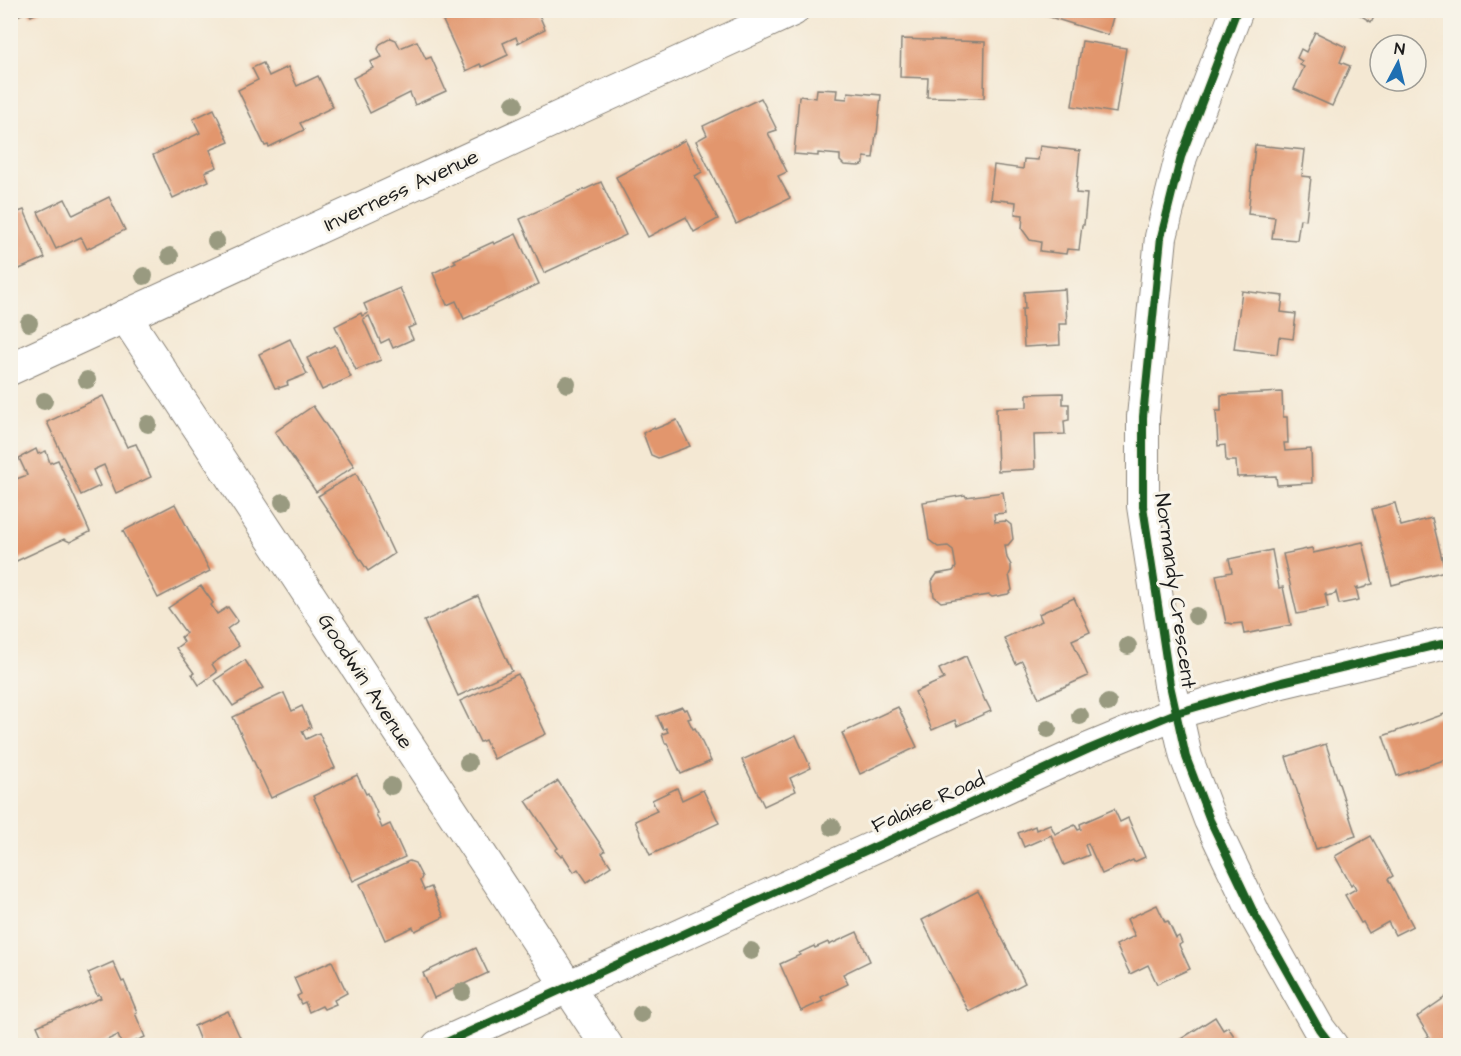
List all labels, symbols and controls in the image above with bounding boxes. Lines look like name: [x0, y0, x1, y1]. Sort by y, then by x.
north arrow: [1368, 33, 1428, 93]
text: N: [1393, 38, 1406, 61]
street label: Inverness Avenue: [319, 142, 483, 239]
street label: Normandy Crescent: [1145, 492, 1204, 691]
street label: Goodwin Avenue: [311, 608, 420, 755]
street label: Falaise Road: [867, 765, 990, 840]

